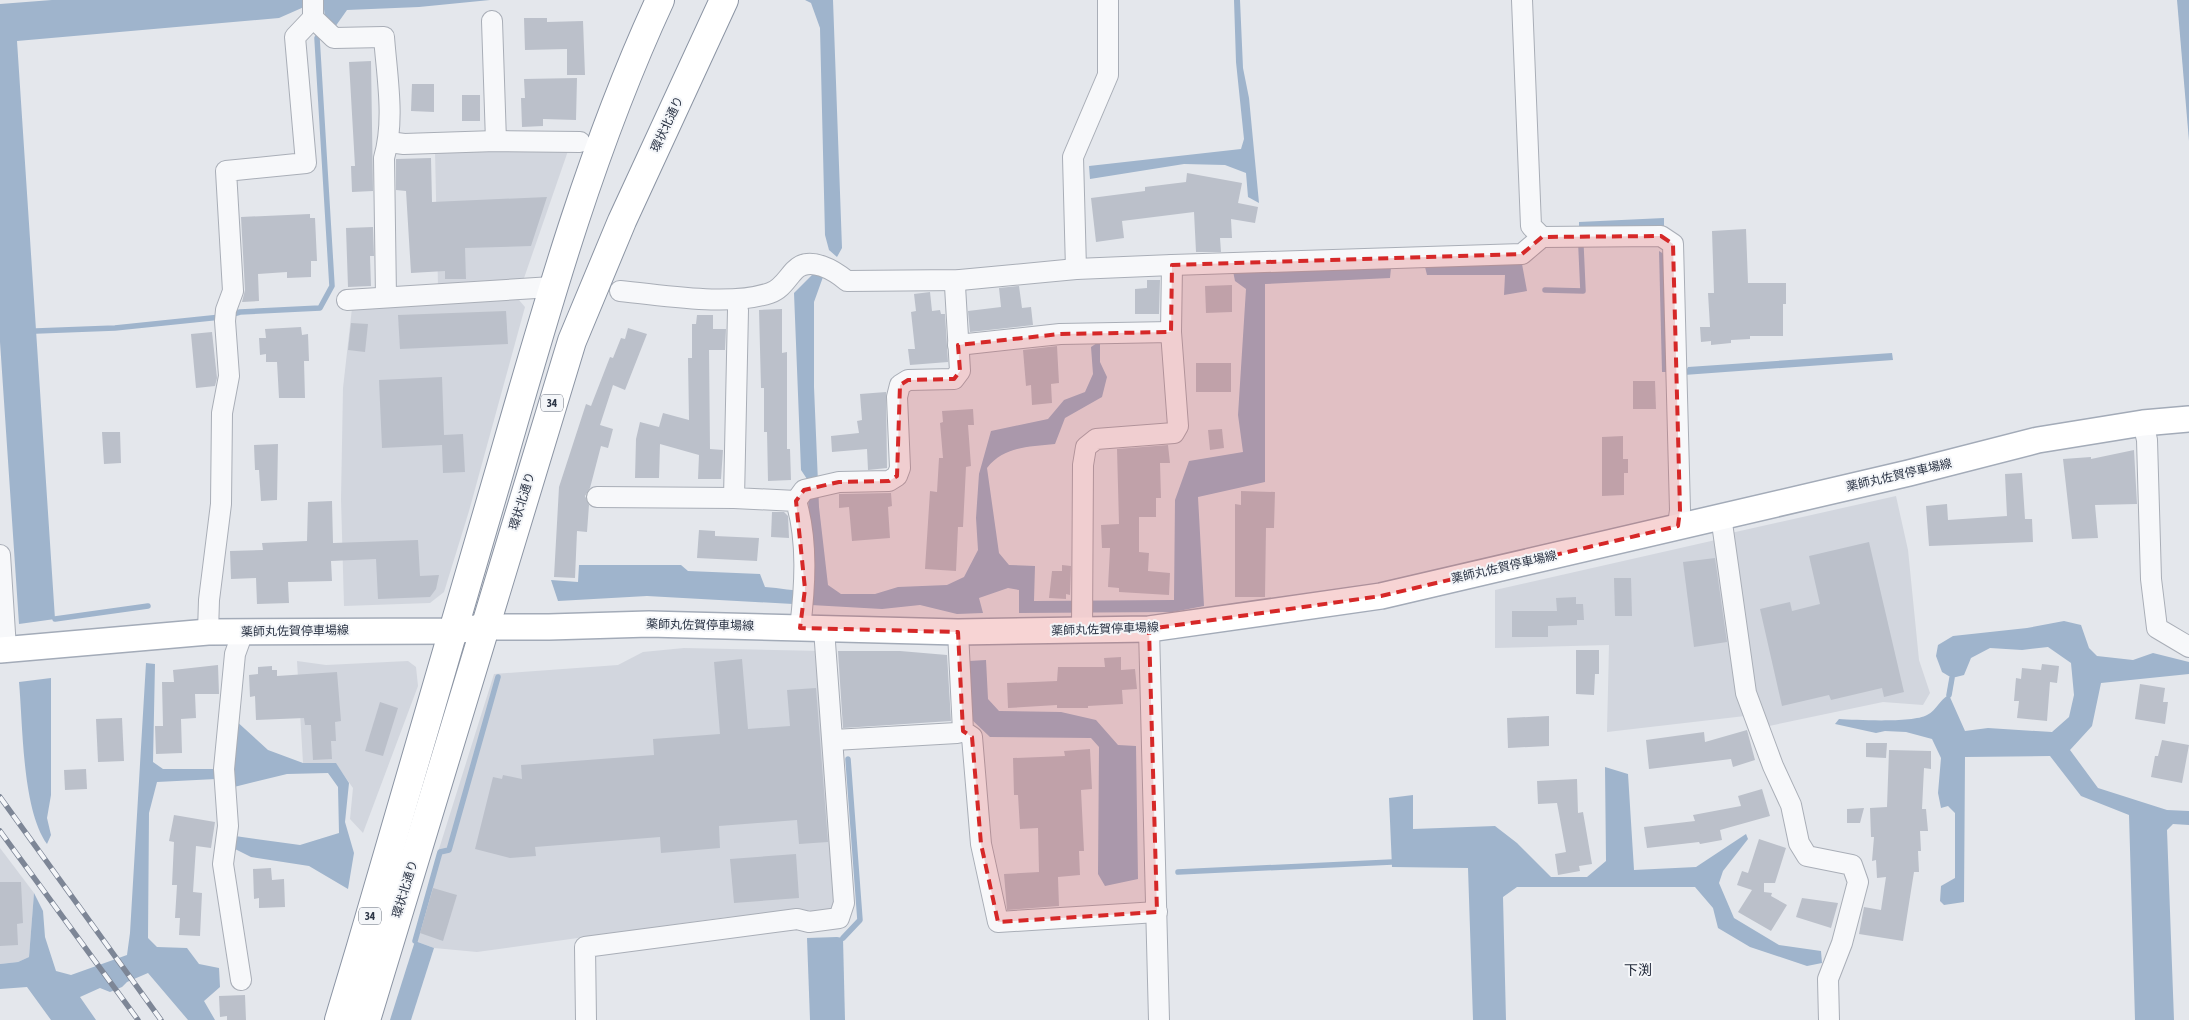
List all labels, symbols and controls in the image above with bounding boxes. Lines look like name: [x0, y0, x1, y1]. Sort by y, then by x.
street label: 環状北通り: [648, 94, 686, 154]
road number: 34: [541, 394, 563, 412]
street label: 薬師丸佐賀停車場線: [1845, 456, 1953, 494]
street label: 環状北通り: [507, 470, 537, 532]
street label: 薬師丸佐賀停車場線: [1450, 548, 1558, 586]
street label: 薬師丸佐賀停車場線: [646, 617, 754, 633]
street label: 薬師丸佐賀停車場線: [1051, 620, 1159, 638]
street label: 薬師丸佐賀停車場線: [241, 623, 349, 639]
street label: 環状北通り: [390, 858, 420, 920]
road number: 34: [359, 908, 381, 924]
district label: 下渕: [1624, 962, 1652, 978]

